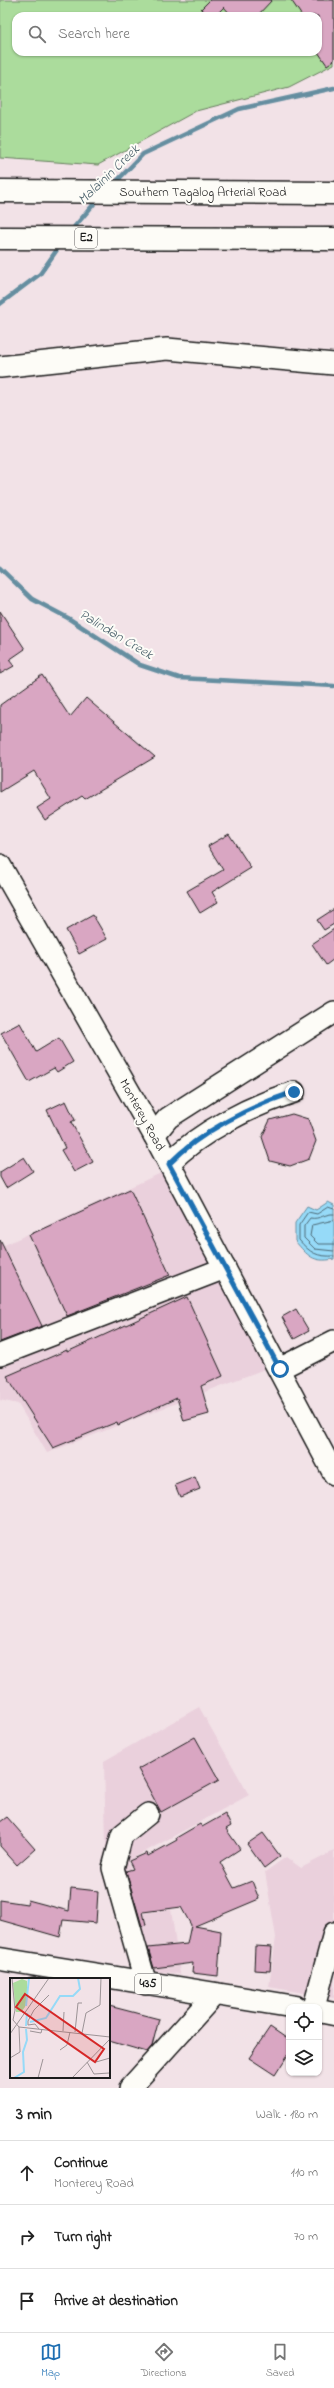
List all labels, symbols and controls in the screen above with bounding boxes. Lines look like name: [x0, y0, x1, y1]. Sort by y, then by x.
search box: [12, 12, 322, 56]
icon: search: [26, 23, 48, 45]
text: Search here: [58, 23, 130, 45]
water label: Malainin Creek: [73, 139, 145, 210]
street label: Southern Tagalog Arterial Road: [119, 183, 287, 203]
road number: E2: [75, 228, 97, 248]
water label: Palindan Creek: [75, 605, 158, 666]
street label: Monterey Road: [113, 1075, 170, 1156]
route end: [285, 1083, 303, 1101]
route start: [271, 1360, 289, 1378]
road number: 435: [135, 1974, 161, 1994]
inset map: [10, 1978, 110, 2078]
map controls: [286, 2004, 322, 2076]
button: locate: [286, 2004, 322, 2040]
button: layers: [286, 2040, 322, 2076]
text: 3 min: [16, 2102, 52, 2127]
text: Walk · 180 m: [256, 2105, 318, 2124]
text: Continue: [54, 2152, 108, 2174]
icon: ahead: [16, 2162, 38, 2184]
text: 110 m: [291, 2163, 318, 2182]
text: Monterey Road: [54, 2174, 134, 2193]
icon: right: [16, 2226, 38, 2248]
text: Turn right: [54, 2226, 112, 2248]
text: 70 m: [294, 2227, 318, 2246]
icon: arrive: [16, 2290, 38, 2312]
text: Arrive at destination: [54, 2290, 178, 2312]
tab: Map: [40, 2341, 62, 2381]
tab: Directions: [141, 2341, 186, 2381]
tab: Saved: [266, 2341, 294, 2381]

